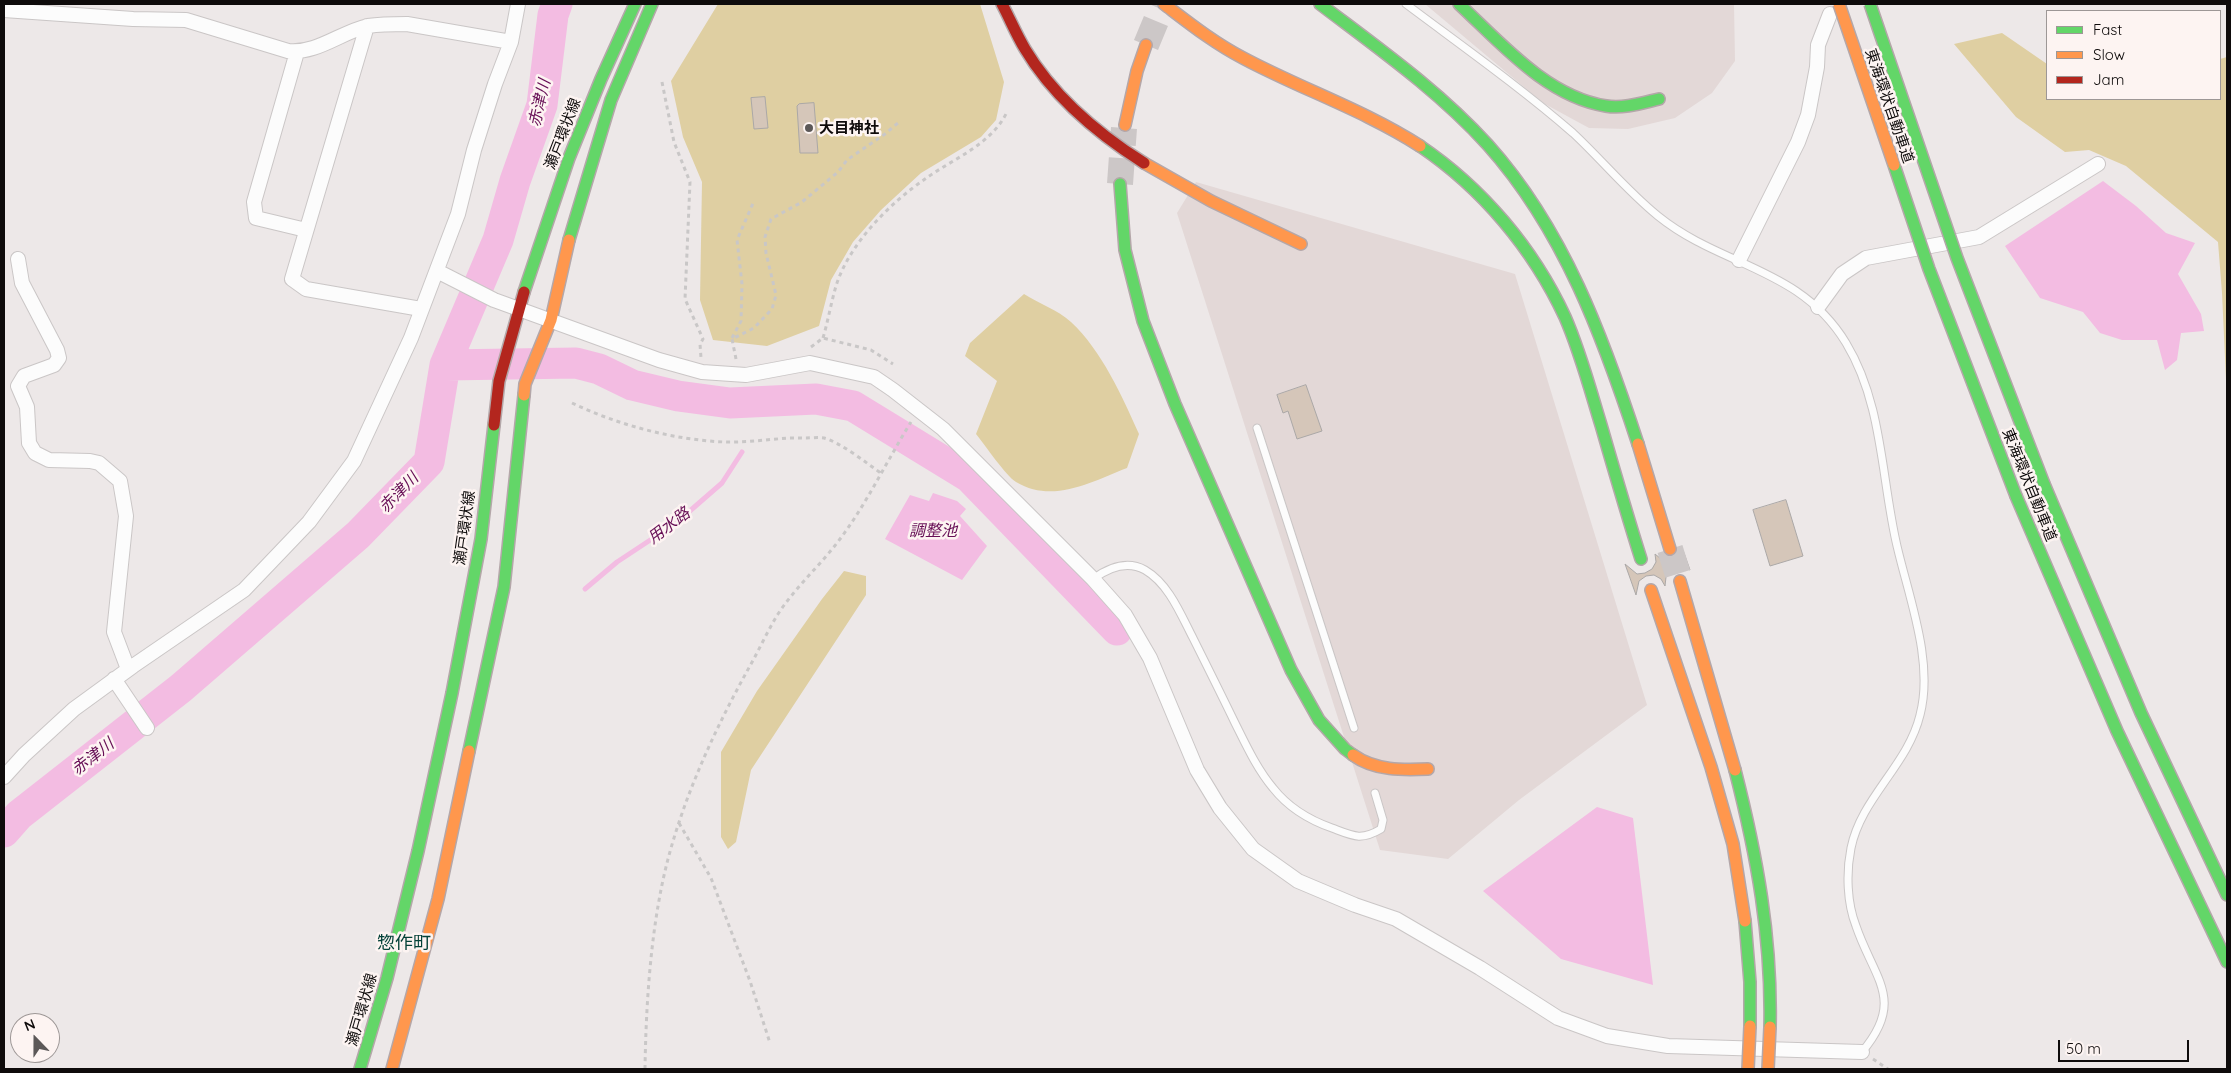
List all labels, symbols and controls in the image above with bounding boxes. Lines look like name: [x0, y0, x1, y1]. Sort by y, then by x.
legend: [2046, 10, 2221, 100]
text: Fast: [2093, 20, 2122, 39]
text: Slow: [2093, 45, 2125, 64]
street label: 東海環状自動車道: [1861, 46, 1917, 166]
text: Jam: [2093, 70, 2124, 89]
water label: 赤津川: [525, 77, 555, 129]
street label: 瀬戸環状線: [541, 96, 585, 172]
place label: 大目神社: [819, 119, 879, 137]
marker: 大目神社: [803, 122, 815, 134]
street label: 東海環状自動車道: [1998, 426, 2060, 544]
water label: 赤津川: [375, 469, 423, 517]
street label: 瀬戸環状線: [451, 490, 479, 566]
water label: 用水路: [644, 504, 694, 548]
water label: 調整池: [909, 521, 957, 541]
water label: 赤津川: [68, 735, 118, 779]
district label: 惣作町: [377, 933, 431, 955]
street label: 瀬戸環状線: [343, 971, 381, 1049]
north arrow: [10, 1013, 60, 1063]
text: N: [22, 1015, 38, 1035]
scale bar: [2061, 1030, 2192, 1062]
text: 50 m: [2066, 1039, 2101, 1058]

